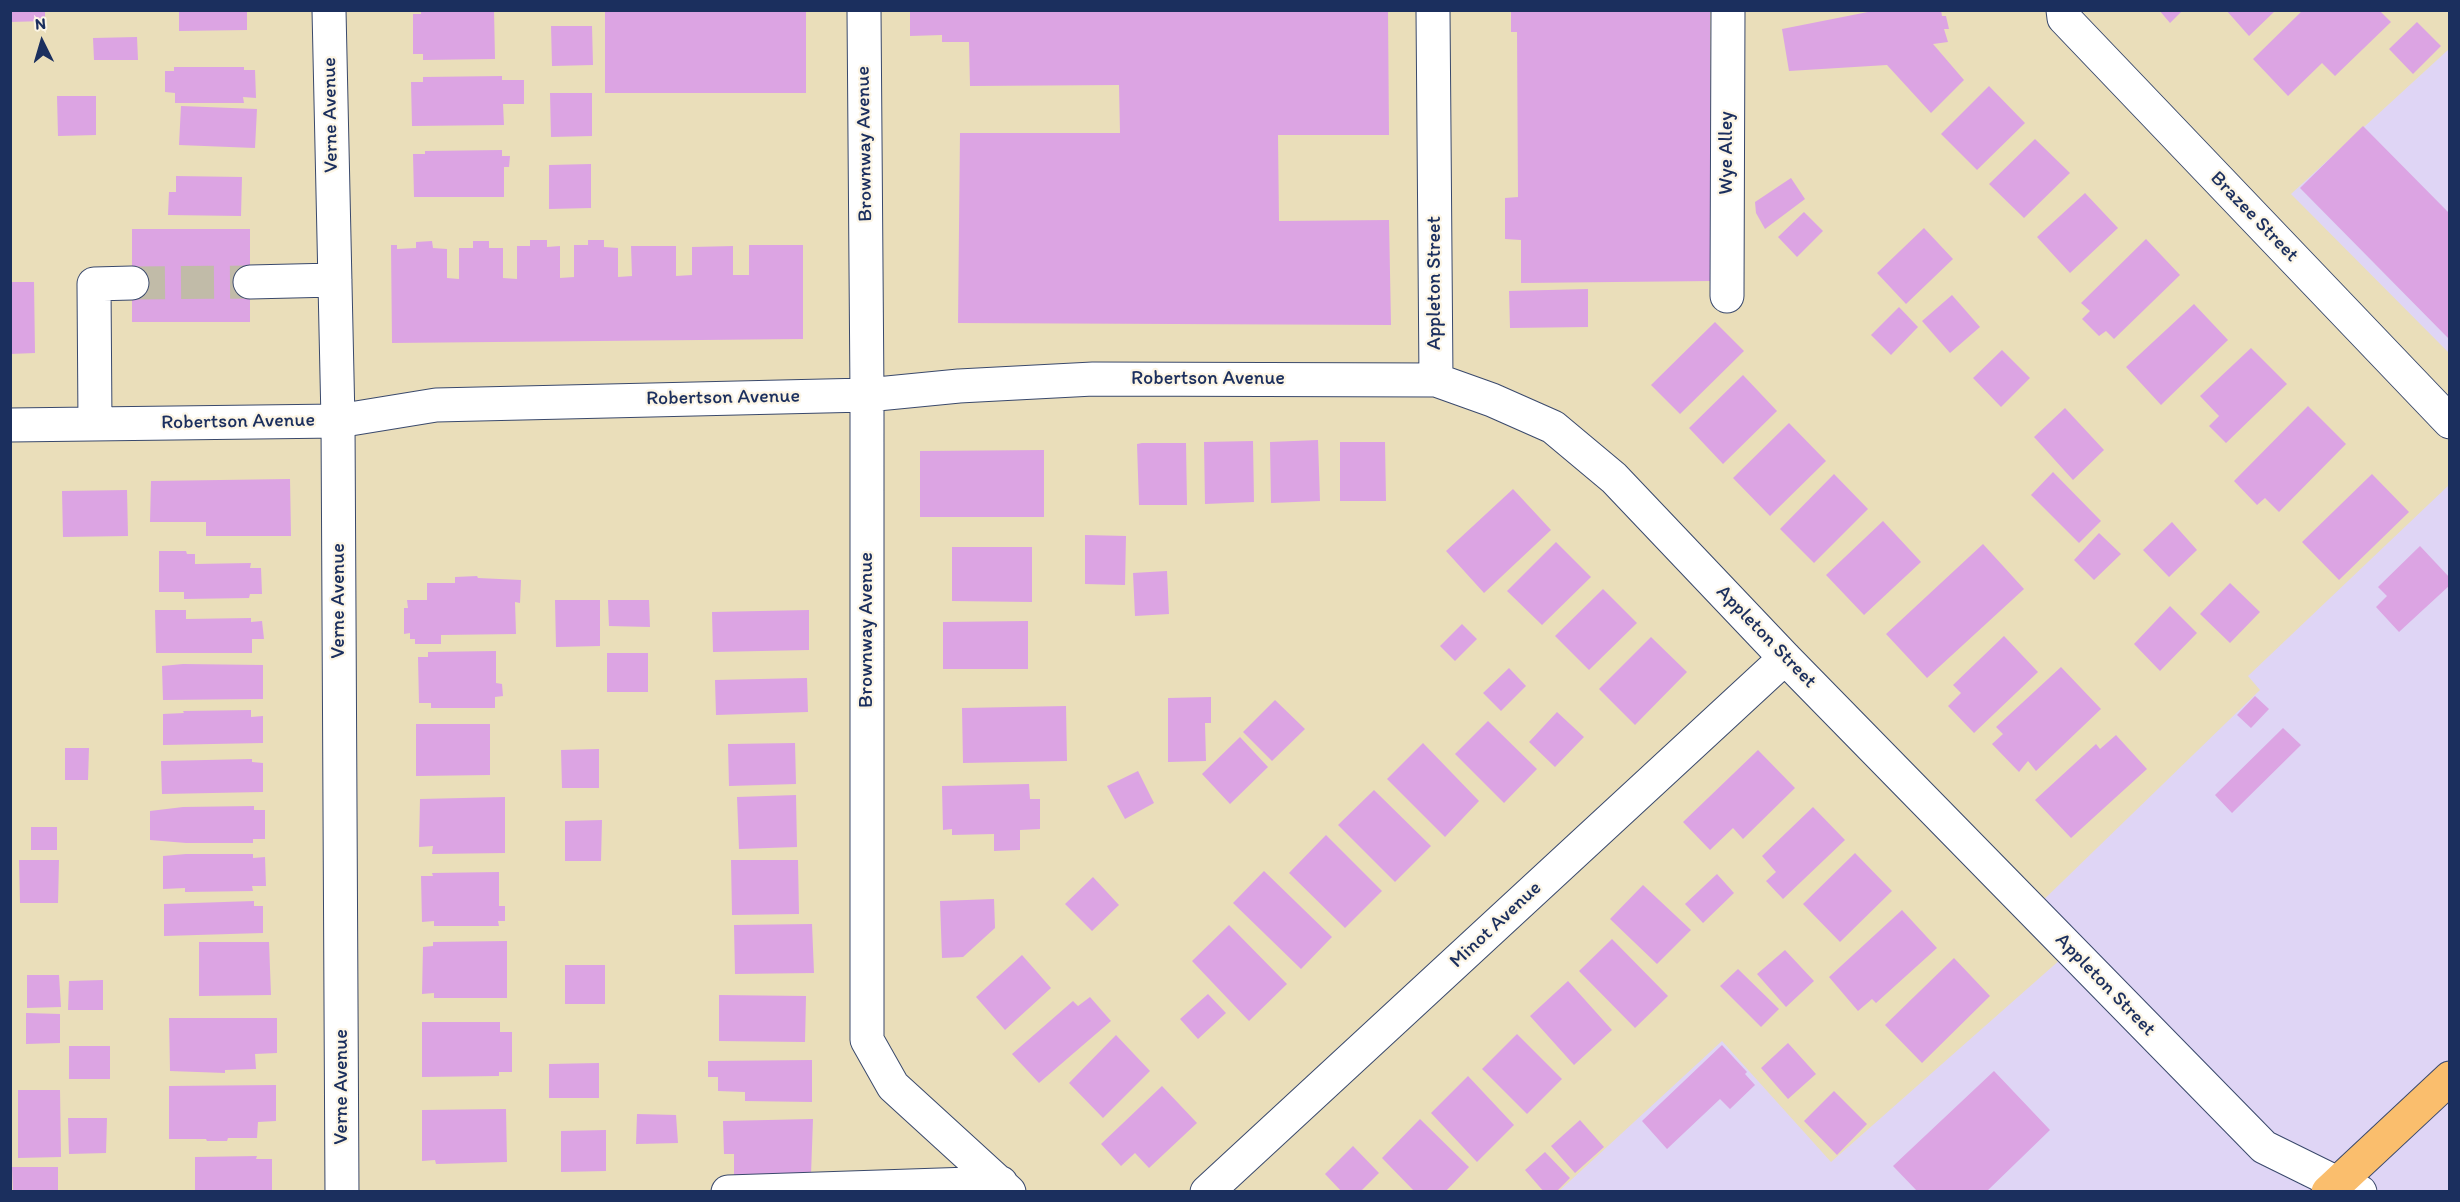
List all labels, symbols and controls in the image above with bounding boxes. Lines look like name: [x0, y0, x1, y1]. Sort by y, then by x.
north arrow: [12, 12, 72, 72]
text: N: [34, 14, 47, 34]
street label: Verne Avenue: [318, 57, 344, 173]
street label: Brownway Avenue: [852, 66, 878, 222]
street label: Wye Alley: [1715, 111, 1739, 195]
street label: Brazee Street: [2205, 167, 2303, 267]
street label: Appleton Street: [1423, 216, 1447, 350]
street label: Robertson Avenue: [1131, 367, 1285, 391]
street label: Robertson Avenue: [646, 385, 800, 411]
street label: Robertson Avenue: [161, 409, 315, 435]
street label: Verne Avenue: [327, 543, 351, 659]
street label: Brownway Avenue: [855, 552, 879, 708]
street label: Appleton Street: [1711, 580, 1821, 694]
street label: Minot Avenue: [1445, 876, 1547, 974]
street label: Appleton Street: [2050, 928, 2160, 1042]
street label: Verne Avenue: [330, 1029, 354, 1145]

